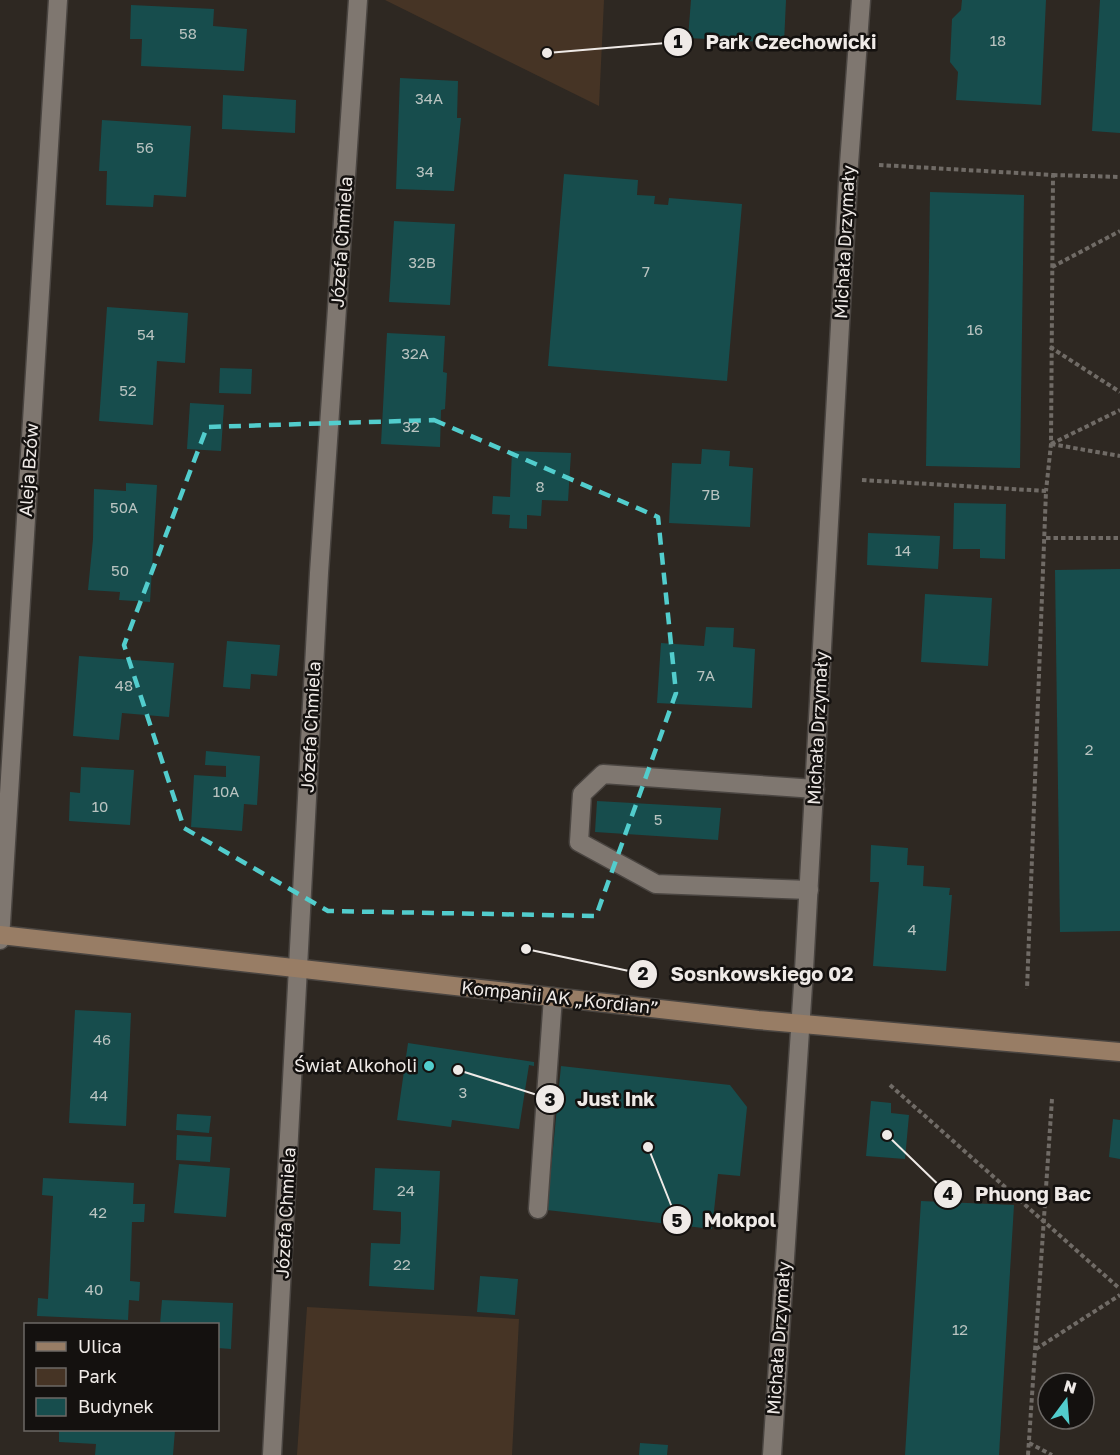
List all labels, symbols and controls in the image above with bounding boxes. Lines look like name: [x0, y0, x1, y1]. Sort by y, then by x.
callout: Park Czechowicki: [663, 23, 888, 61]
house number: 58: [179, 24, 197, 42]
text: Park Czechowicki: [705, 29, 877, 53]
text: 1: [673, 30, 683, 52]
house number: 18: [990, 31, 1006, 49]
house number: 34A: [415, 89, 443, 107]
house number: 56: [136, 138, 154, 156]
house number: 34: [416, 162, 434, 180]
street label: Michała Drzymały: [829, 164, 859, 319]
street label: Józefa Chmiela: [325, 176, 357, 308]
house number: 32B: [408, 253, 436, 271]
house number: 7: [642, 262, 650, 280]
house number: 16: [967, 320, 983, 338]
house number: 54: [137, 325, 155, 343]
house number: 32A: [401, 344, 429, 362]
house number: 52: [119, 381, 137, 399]
house number: 32: [402, 417, 420, 435]
street label: Aleja Bzów: [14, 422, 42, 517]
house number: 8: [535, 477, 545, 495]
house number: 7B: [702, 485, 720, 503]
house number: 50A: [110, 498, 138, 516]
house number: 14: [895, 541, 911, 559]
house number: 50: [111, 561, 129, 579]
street label: Michała Drzymały: [802, 650, 832, 805]
street label: Józefa Chmiela: [296, 661, 324, 793]
house number: 7A: [697, 666, 715, 684]
house number: 48: [115, 676, 133, 694]
house number: 2: [1085, 740, 1093, 758]
house number: 10A: [213, 782, 239, 800]
house number: 10: [92, 797, 108, 815]
house number: 5: [654, 810, 662, 828]
house number: 4: [907, 920, 917, 938]
callout: Sosnkowskiego 02: [628, 955, 865, 993]
text: Sosnkowskiego 02: [671, 961, 853, 985]
text: 2: [638, 962, 649, 984]
street label: Kompanii AK „Kordian”: [460, 976, 660, 1018]
house number: 46: [93, 1030, 111, 1048]
place label: Świat Alkoholi: [294, 1054, 417, 1076]
marker: Świat Alkoholi: [422, 1059, 436, 1073]
callout: Just Ink: [535, 1080, 667, 1118]
house number: 3: [459, 1083, 467, 1101]
house number: 44: [90, 1086, 108, 1104]
text: Just Ink: [577, 1086, 655, 1110]
text: 3: [545, 1088, 556, 1110]
street label: Józefa Chmiela: [271, 1147, 299, 1279]
callout: Phuong Bac: [933, 1175, 1103, 1213]
house number: 24: [397, 1181, 415, 1199]
text: Phuong Bac: [975, 1181, 1091, 1205]
text: 4: [942, 1182, 954, 1204]
callout: Mokpol: [662, 1201, 789, 1239]
house number: 42: [89, 1203, 107, 1221]
text: Mokpol: [704, 1207, 776, 1231]
text: 5: [672, 1209, 683, 1231]
house number: 22: [393, 1255, 411, 1273]
street label: Michała Drzymały: [762, 1260, 794, 1416]
house number: 40: [85, 1280, 103, 1298]
house number: 12: [952, 1320, 968, 1338]
legend: [24, 1323, 219, 1431]
text: Ulica: [78, 1335, 122, 1357]
text: Park: [78, 1365, 117, 1387]
north arrow: [1036, 1371, 1096, 1431]
text: N: [1062, 1375, 1079, 1398]
text: Budynek: [78, 1395, 154, 1417]

